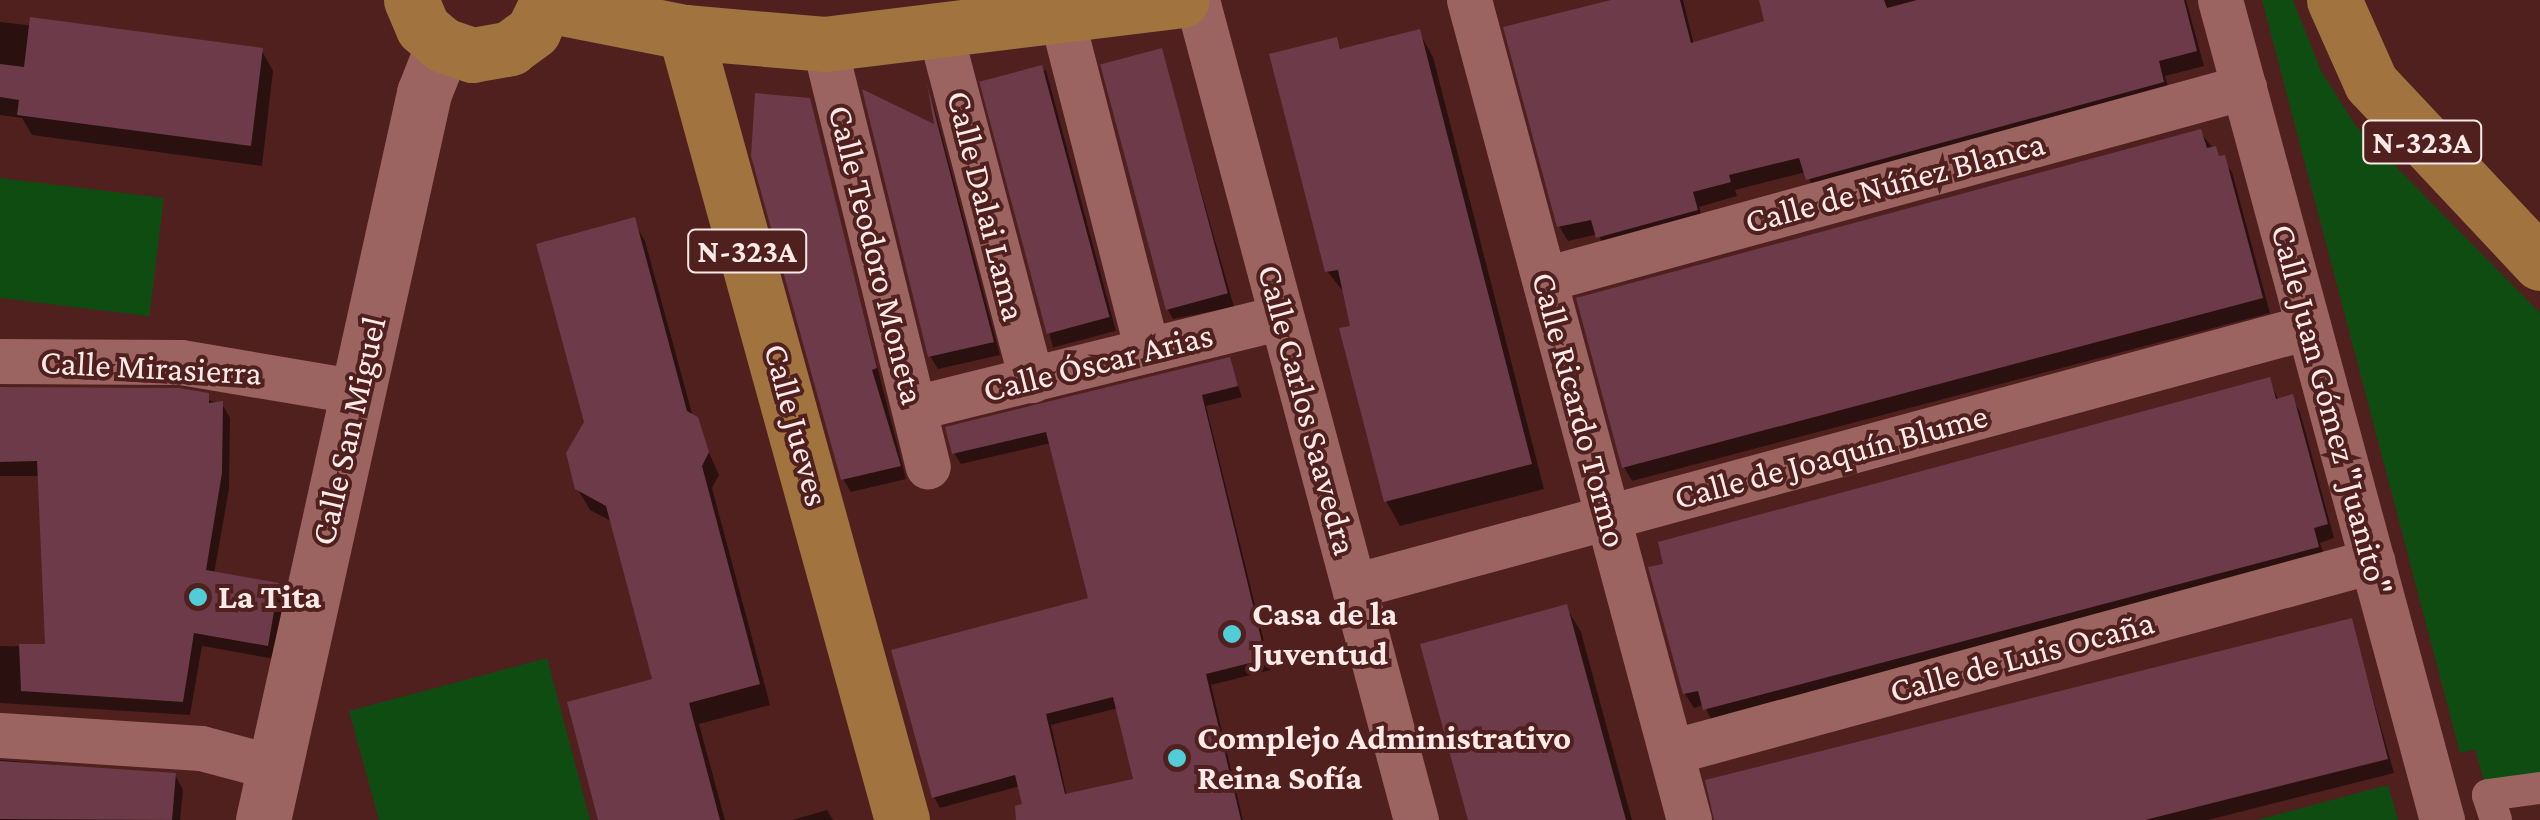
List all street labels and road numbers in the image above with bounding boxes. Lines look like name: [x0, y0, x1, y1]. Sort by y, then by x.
street label: Calle Dalai Lama: [937, 87, 1035, 325]
street label: Calle Teodoro Moneta: [818, 101, 934, 409]
road number: N-323A: [2362, 115, 2482, 169]
street label: Calle de Núñez Blanca: [1741, 123, 2049, 243]
street label: Calle Juan Gómez "Juanito": [2261, 220, 2401, 600]
road number: N-323A: [687, 224, 807, 278]
street label: Calle Carlos Saavedra: [1248, 260, 1366, 560]
street label: Calle Ricardo Tormo: [1522, 268, 1636, 552]
street label: Calle San Miguel: [302, 313, 396, 549]
street label: Calle Óscar Arias: [979, 314, 1217, 412]
street label: Calle Jueves: [754, 339, 838, 511]
street label: Calle Mirasierra: [39, 341, 263, 395]
street label: Calle de Joaquín Blume: [1670, 395, 1992, 519]
street label: Calle de Luis Ocaña: [1885, 602, 2159, 712]

